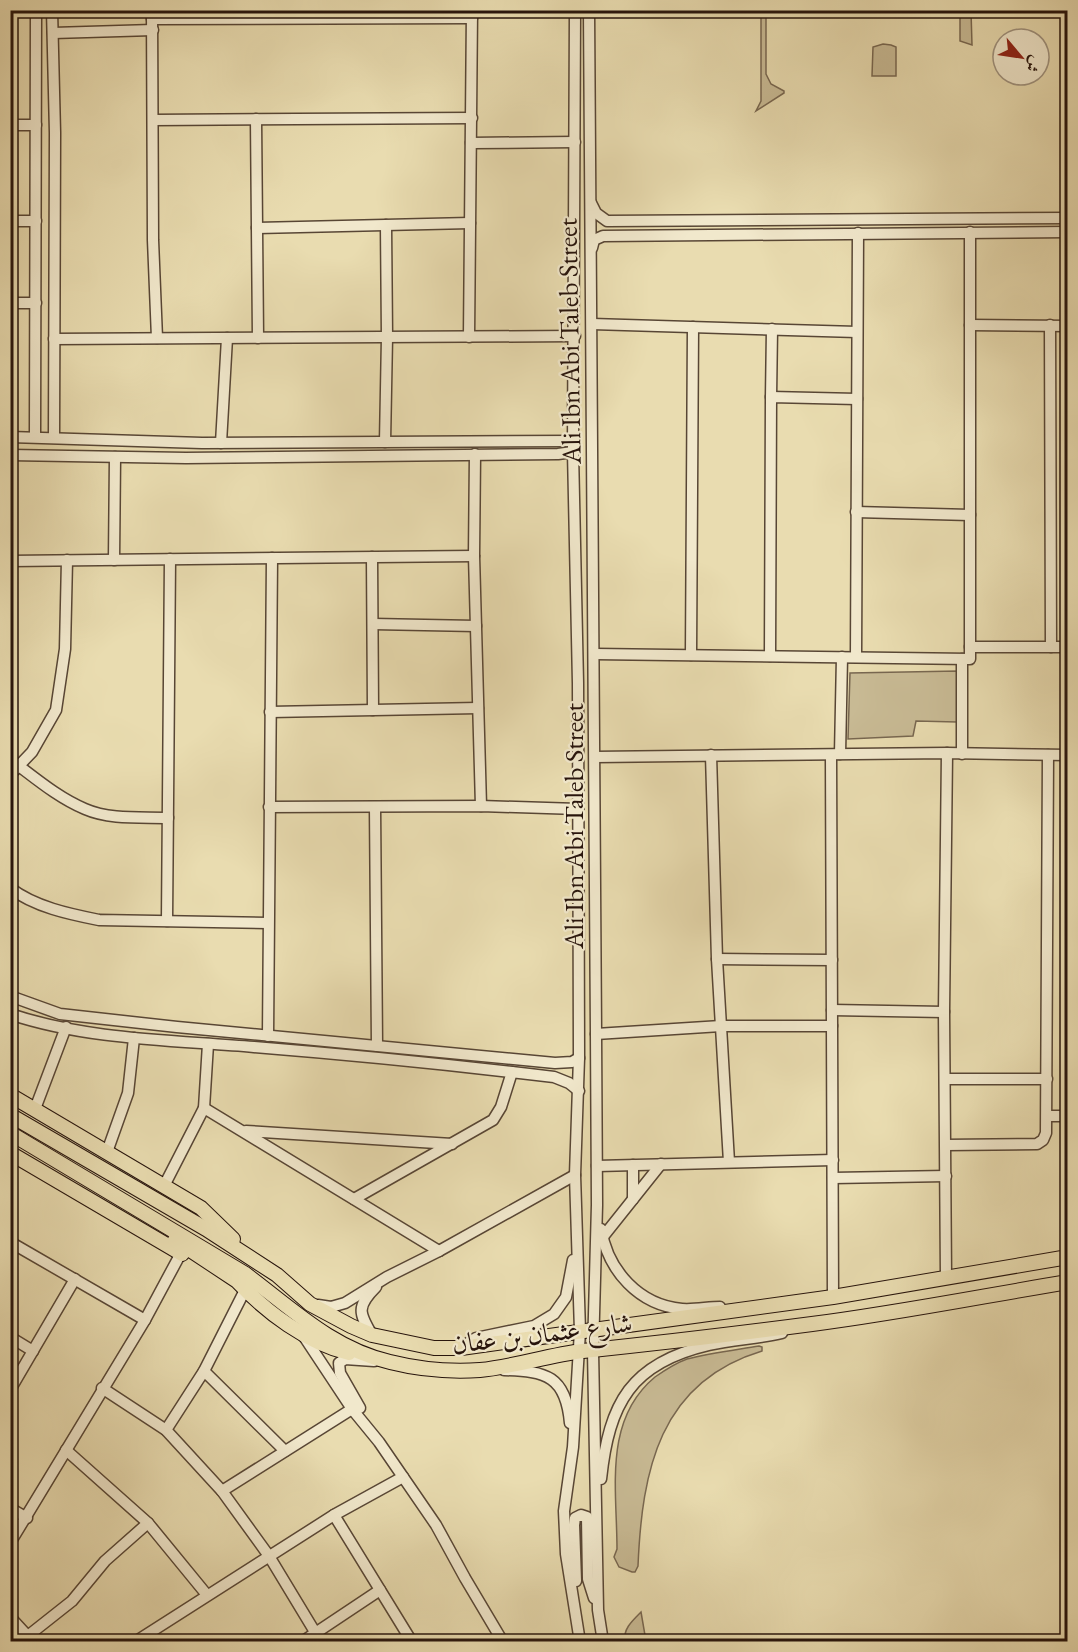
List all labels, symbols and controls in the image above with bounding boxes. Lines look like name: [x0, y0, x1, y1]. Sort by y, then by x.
north arrow: [991, 27, 1051, 87]
text: ش: [1021, 52, 1047, 76]
street label: Ali Ibn Abi Taleb Street: [549, 217, 589, 465]
street label: Ali Ibn Abi Taleb Street: [556, 702, 591, 950]
street label: شارع عثمان بن عفان: [450, 1305, 635, 1366]

